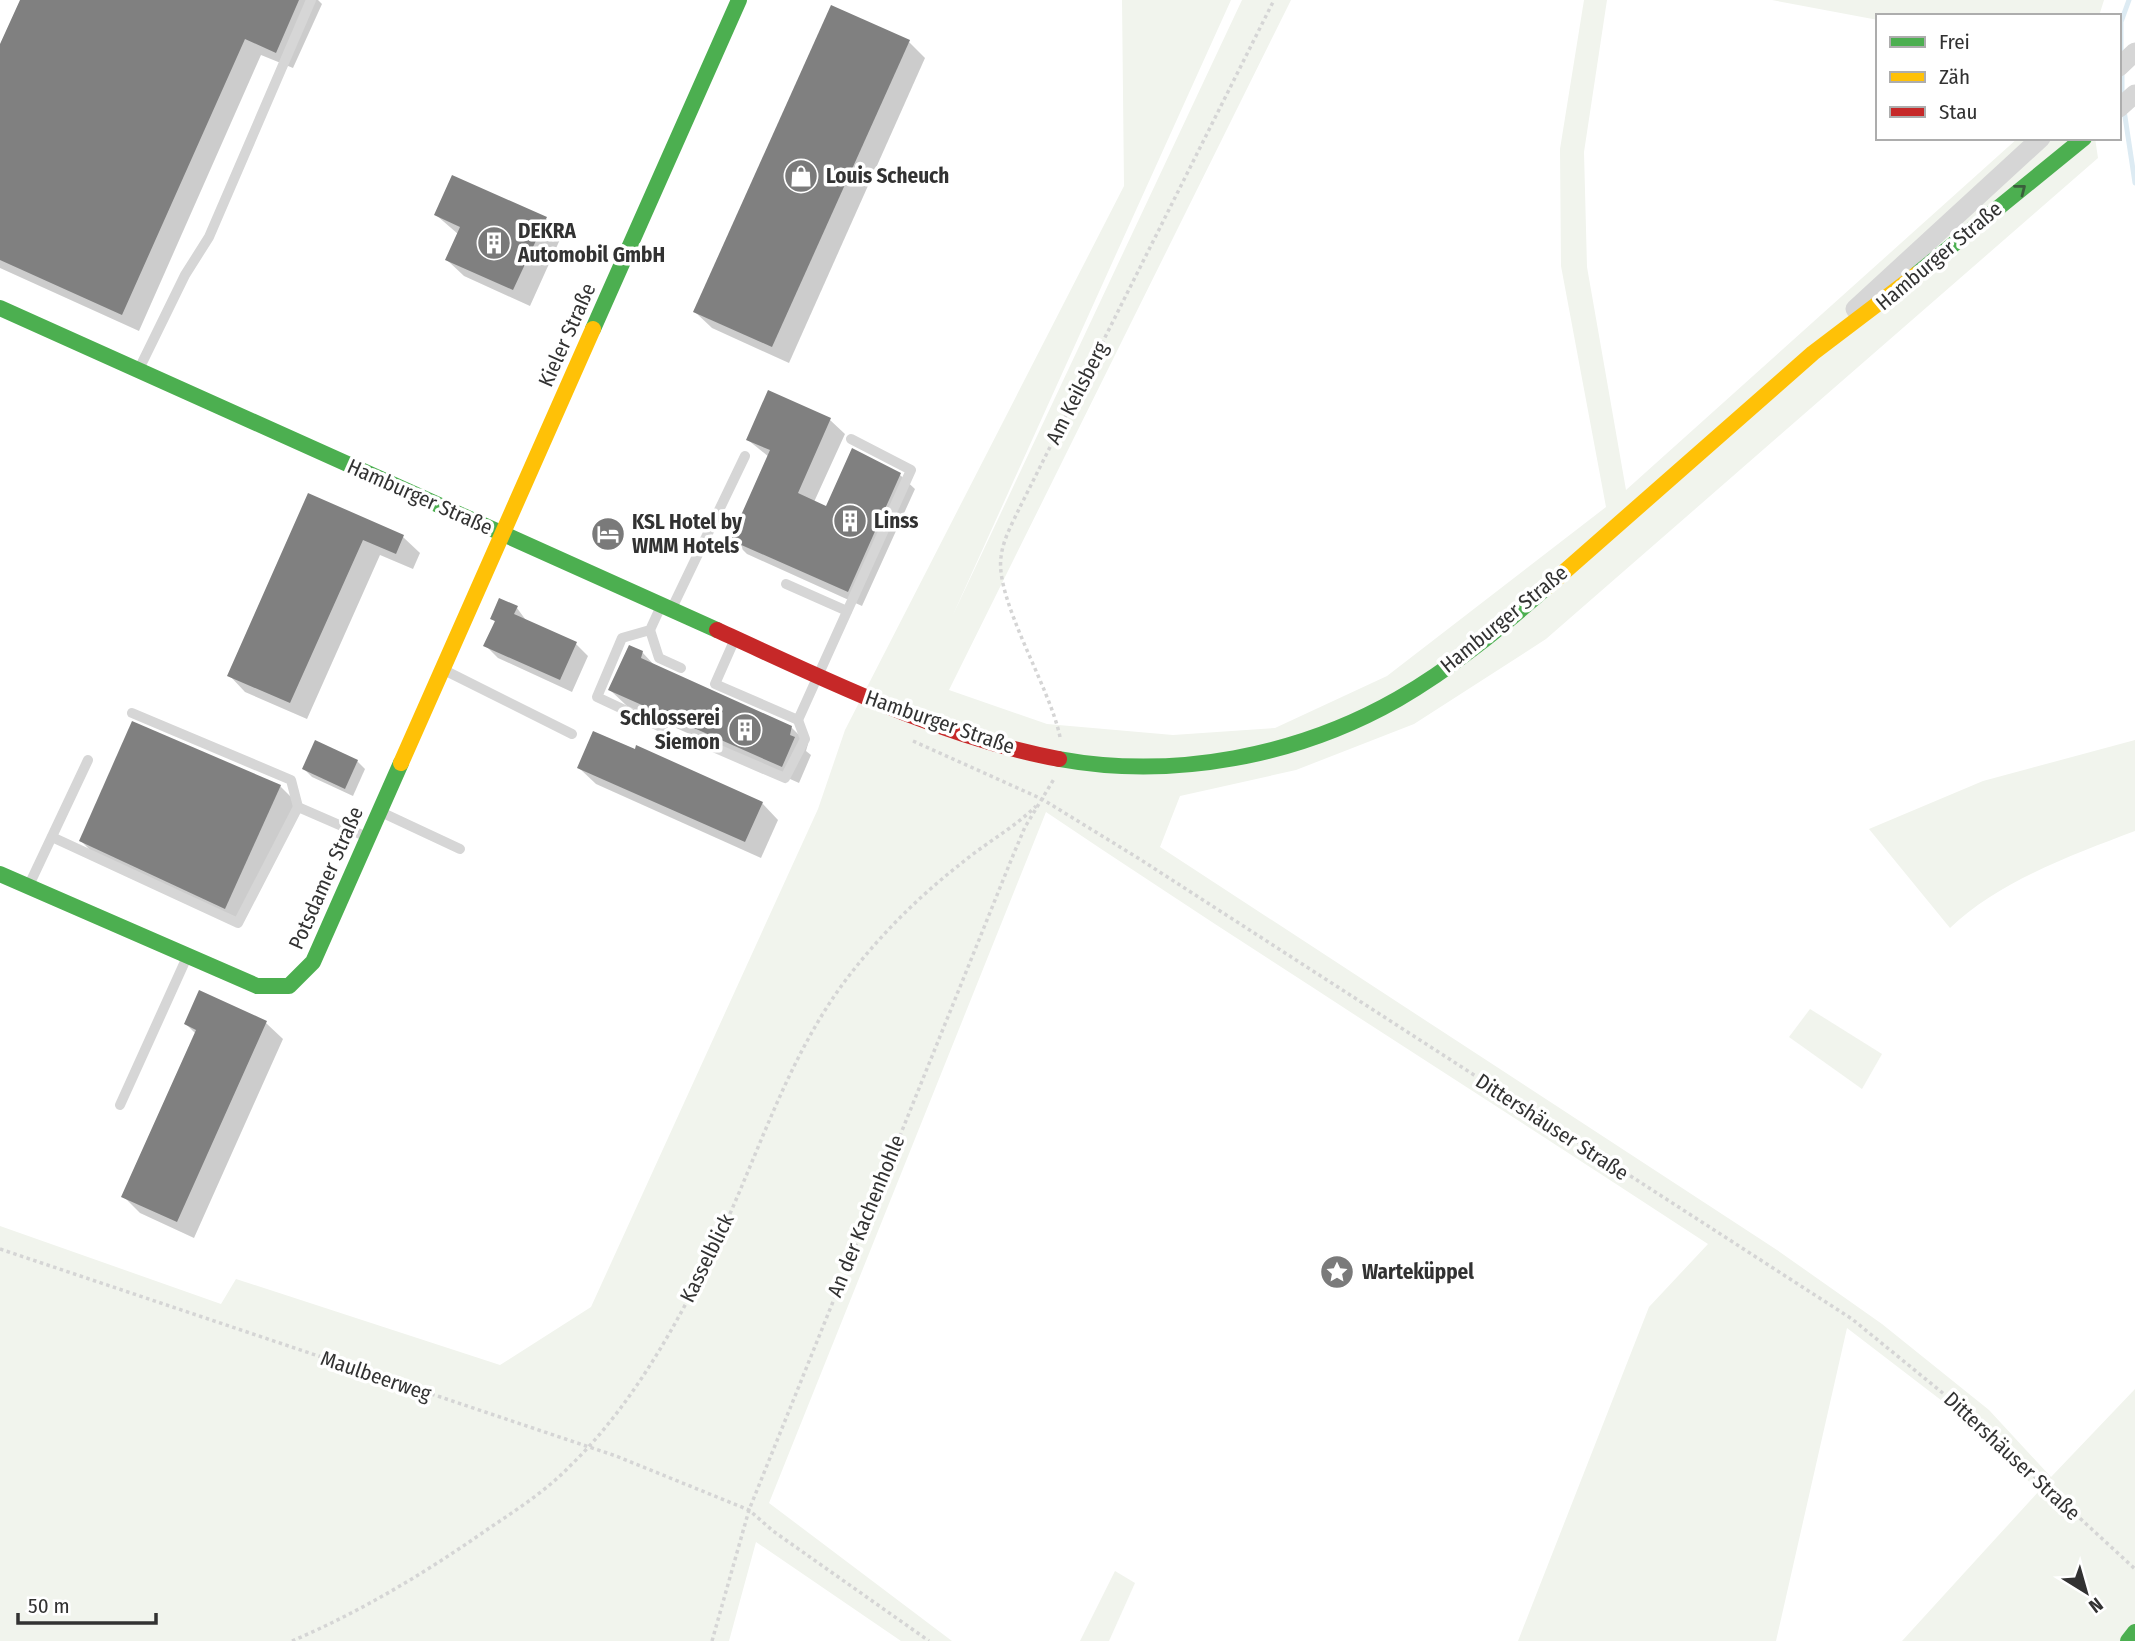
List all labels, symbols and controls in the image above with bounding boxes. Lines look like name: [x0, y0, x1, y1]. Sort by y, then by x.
legend: [1876, 14, 2121, 140]
text: Frei: [1939, 29, 1970, 55]
text: Zäh: [1939, 64, 1970, 90]
text: Stau: [1939, 99, 1977, 125]
shop icon: Louis Scheuch: [782, 157, 820, 195]
place label: Louis Scheuch: [826, 163, 949, 189]
one-way arrow: [2013, 185, 2025, 198]
street label: Hamburger Straße: [1871, 196, 2007, 316]
place label: DEKRA Automobil GmbH: [517, 218, 665, 268]
building icon: DEKRA Automobil GmbH: [475, 224, 513, 262]
street label: Kieler Straße: [533, 279, 601, 391]
street label: Am Keilsberg: [1040, 337, 1114, 449]
street label: Hamburger Straße: [343, 453, 497, 541]
building icon: Linss: [831, 502, 869, 540]
place label: Linss: [874, 508, 918, 534]
place label: KSL Hotel by WMM Hotels: [632, 509, 743, 559]
hotel icon: KSL Hotel by WMM Hotels: [589, 515, 627, 553]
street label: Hamburger Straße: [1435, 560, 1573, 678]
street label: Hamburger Straße: [862, 684, 1018, 760]
place label: Schlosserei Siemon: [620, 705, 720, 755]
building icon: Schlosserei Siemon: [726, 711, 764, 749]
street label: Potsdamer Straße: [283, 803, 369, 953]
street label: Dittershäuser Straße: [1471, 1068, 1633, 1186]
street label: An der Kachenhohle: [822, 1131, 910, 1301]
street label: Kasselblick: [674, 1209, 740, 1307]
place icon: Warteküppel: [1318, 1253, 1356, 1291]
place label: Warteküppel: [1362, 1259, 1474, 1285]
street label: Maulbeerweg: [317, 1345, 435, 1407]
street label: Dittershäuser Straße: [1938, 1386, 2086, 1526]
north arrow: [2051, 1557, 2121, 1627]
scale bar: [18, 1582, 156, 1626]
text: 50 m: [28, 1593, 70, 1619]
text: N: [2084, 1593, 2107, 1618]

